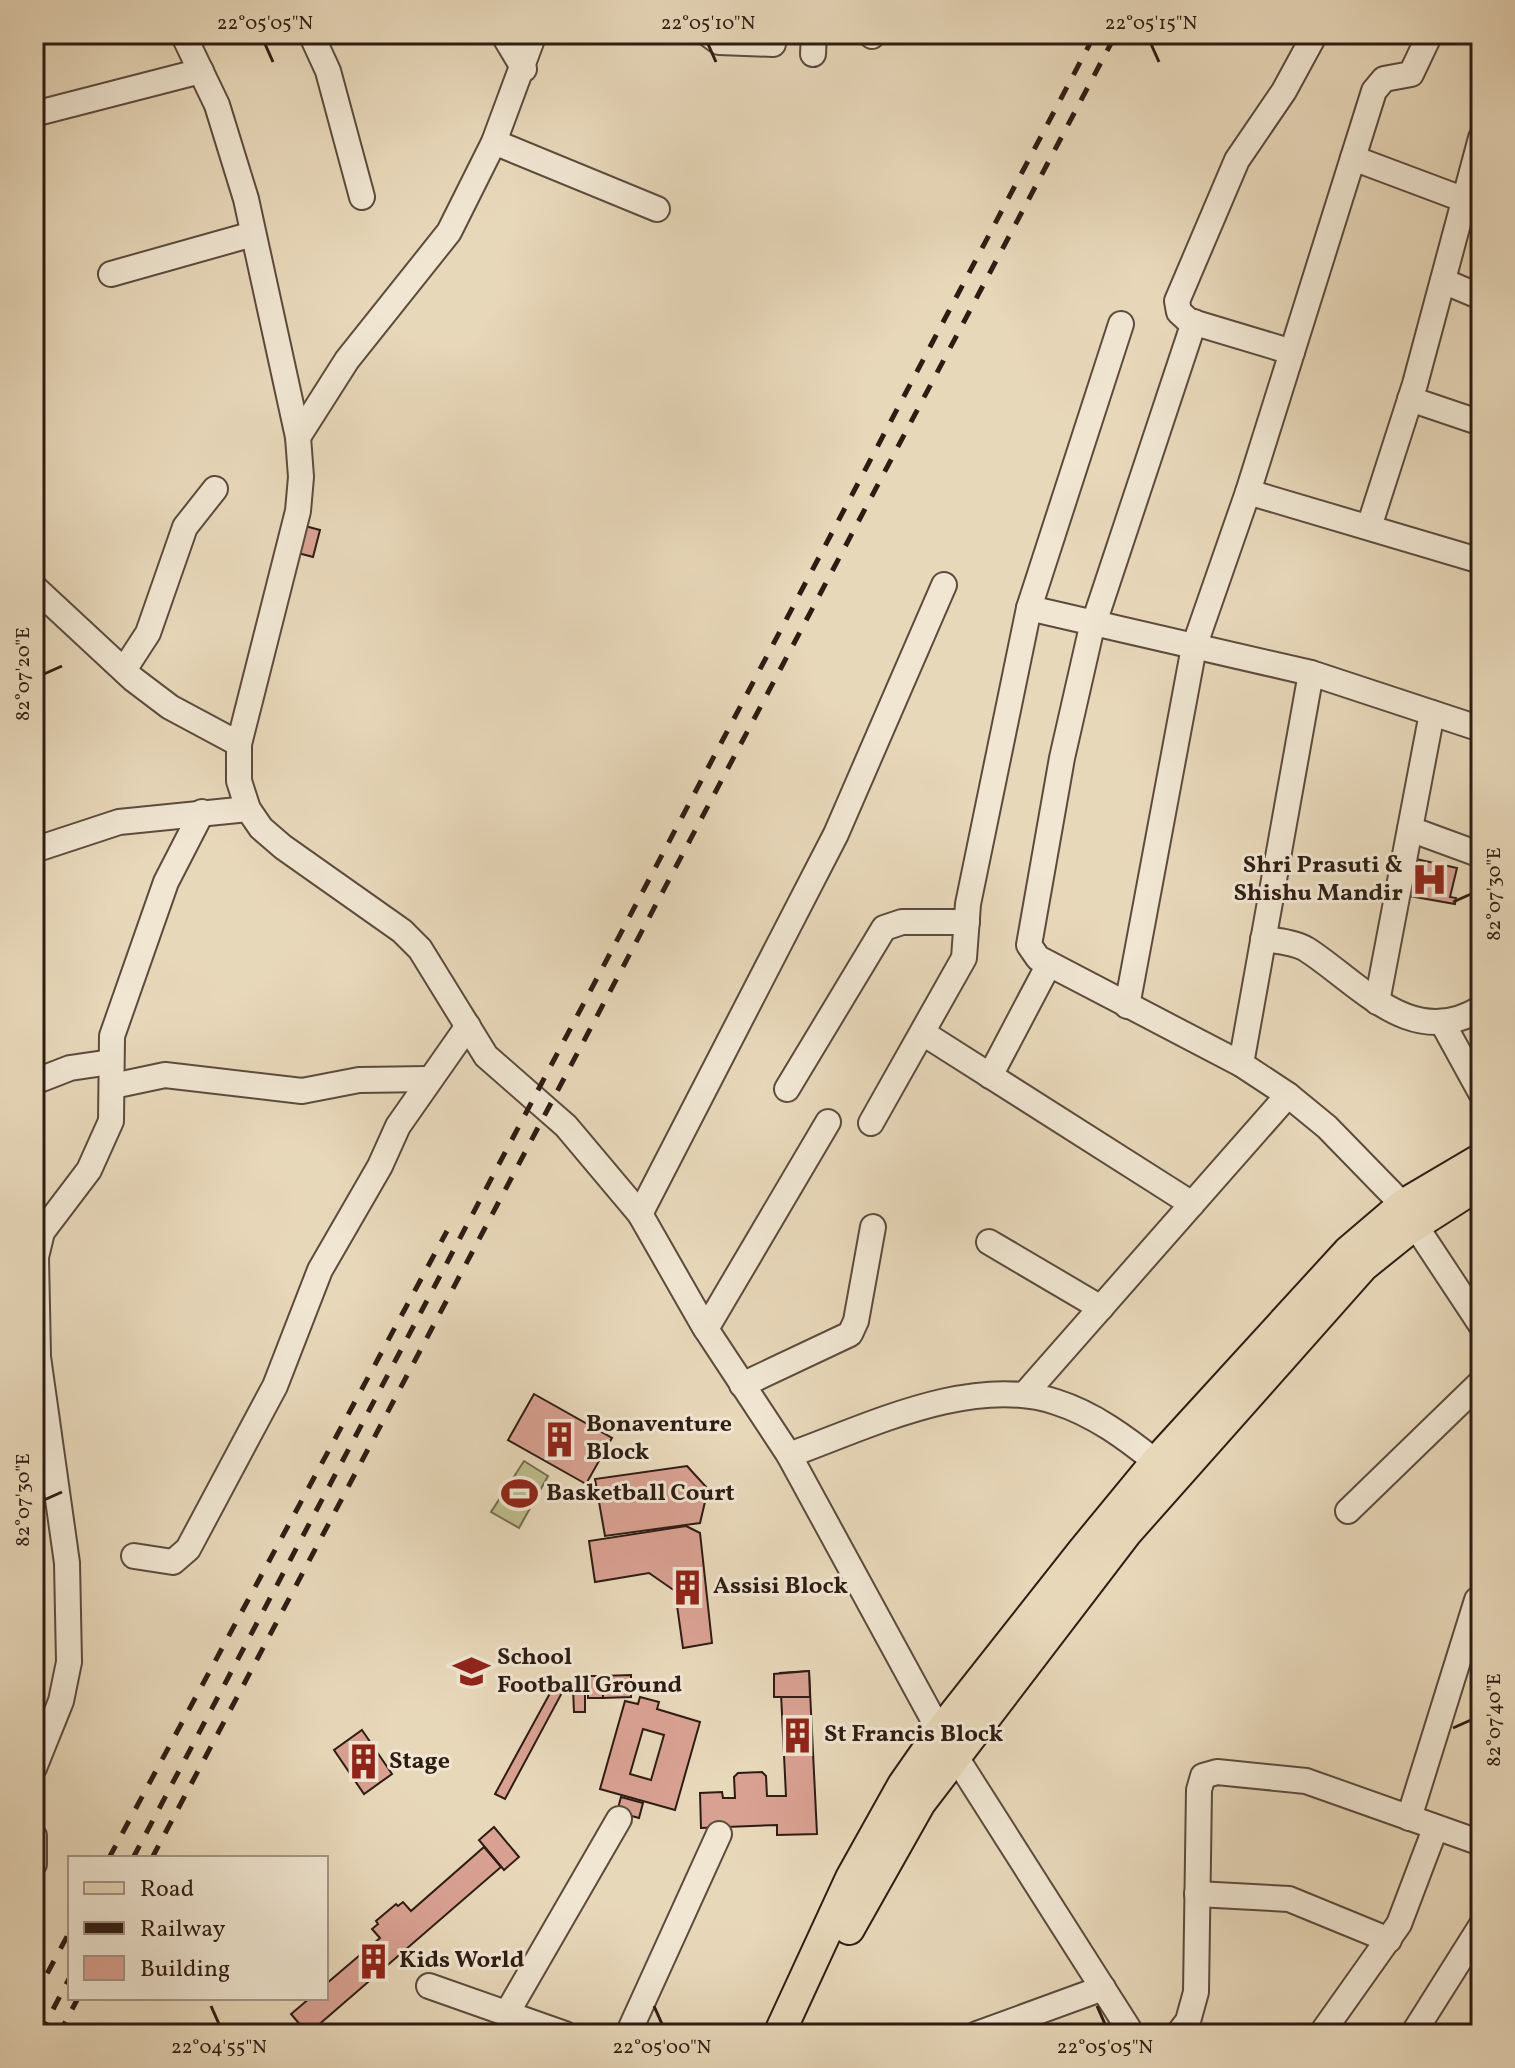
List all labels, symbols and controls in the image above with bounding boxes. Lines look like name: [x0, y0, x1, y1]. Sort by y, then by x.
text: 22°05'05"N: [217, 10, 313, 38]
text: 22°05'10"N: [661, 10, 755, 38]
text: 22°05'15"N: [1105, 10, 1197, 38]
text: 82°07'20"E: [10, 627, 38, 721]
text: 82°07'30"E: [1481, 847, 1509, 941]
place label: Shri Prasuti & Shishu Mandir: [1233, 849, 1403, 911]
hospital icon: Shri Prasuti & Shishu Mandir: [1410, 861, 1448, 899]
place label: Bonaventure Block: [586, 1408, 732, 1470]
building icon: Bonaventure Block: [541, 1420, 579, 1458]
text: 82°07'30"E: [10, 1453, 38, 1547]
sports icon: Basketball Court: [501, 1475, 539, 1513]
place label: Basketball Court: [546, 1477, 735, 1511]
building icon: Assisi Block: [668, 1568, 706, 1606]
place label: Assisi Block: [713, 1570, 848, 1604]
place label: School Football Ground: [497, 1641, 682, 1703]
school or university icon: School Football Ground: [452, 1653, 490, 1691]
text: 82°07'40"E: [1481, 1673, 1509, 1767]
building icon: St Francis Block: [779, 1716, 817, 1754]
place label: St Francis Block: [824, 1718, 1004, 1752]
building icon: Stage: [344, 1743, 382, 1781]
place label: Stage: [389, 1745, 450, 1779]
legend: [68, 1856, 328, 2000]
text: Road: [140, 1873, 194, 1907]
text: Railway: [140, 1913, 226, 1947]
building icon: Kids World: [354, 1942, 392, 1980]
place label: Kids World: [399, 1944, 525, 1978]
text: Building: [140, 1953, 230, 1987]
text: 22°04'55"N: [171, 2034, 267, 2062]
text: 22°05'00"N: [613, 2034, 712, 2062]
text: 22°05'05"N: [1057, 2034, 1153, 2062]

